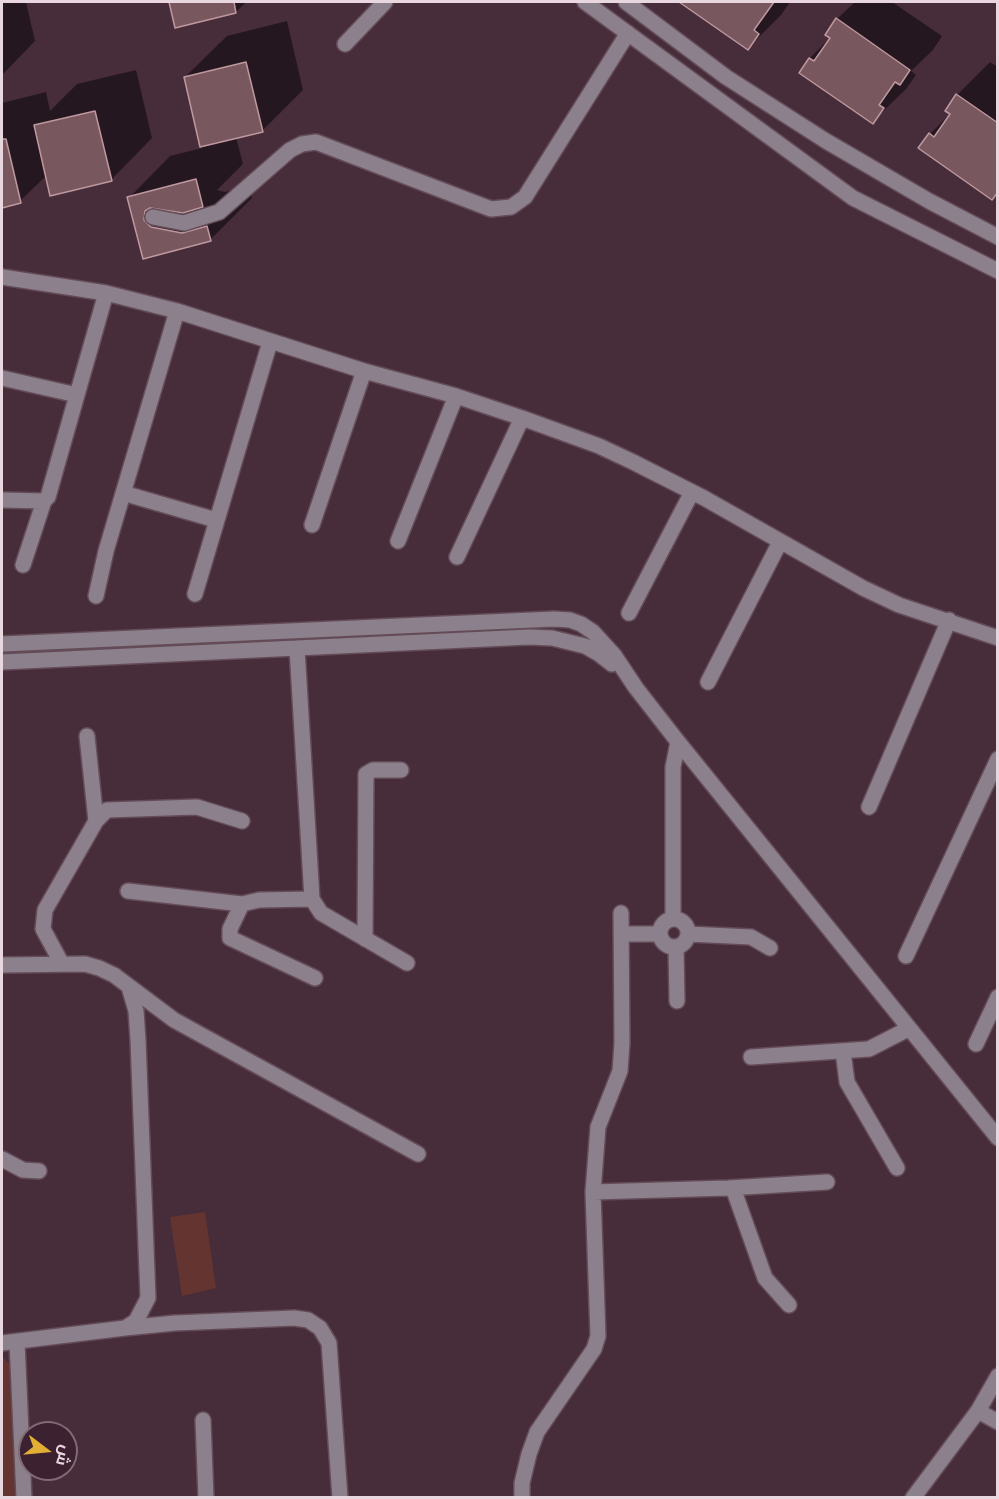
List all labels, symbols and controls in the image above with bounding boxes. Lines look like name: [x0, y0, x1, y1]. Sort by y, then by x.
north arrow: [18, 1421, 78, 1481]
text: ش: [51, 1443, 76, 1468]

